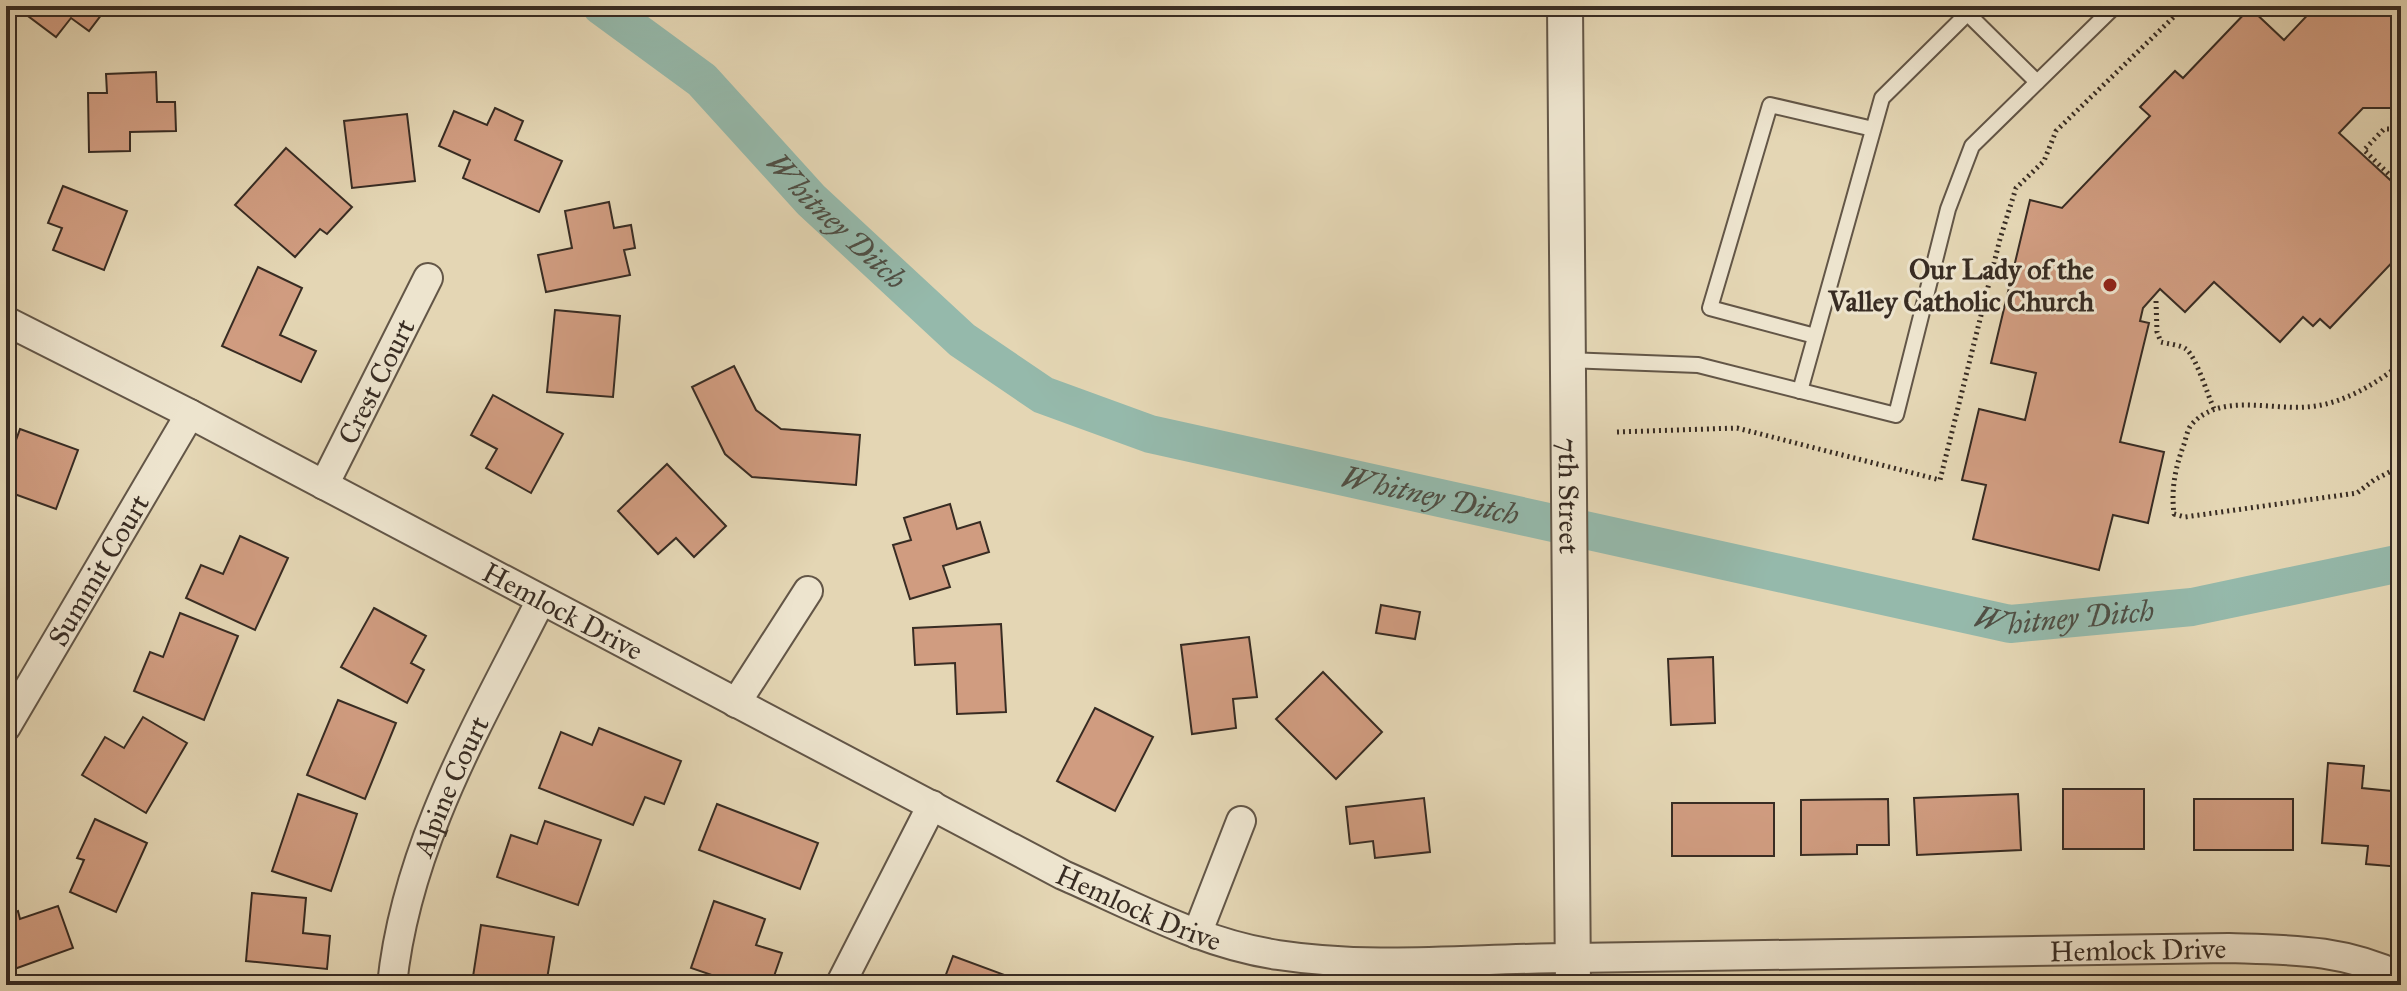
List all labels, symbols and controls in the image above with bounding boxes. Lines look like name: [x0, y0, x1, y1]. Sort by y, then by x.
water label: Whitney Ditch: [759, 145, 914, 297]
place label: Our Lady of the Valley Catholic Church: [1828, 252, 2094, 319]
marker: Our Lady of the Valley Catholic Church: [2101, 276, 2119, 294]
street label: Crest Court: [330, 313, 422, 450]
street label: 7th Street: [1551, 438, 1587, 554]
water label: Whitney Ditch: [1338, 459, 1523, 533]
street label: Summit Court: [40, 488, 157, 652]
street label: Hemlock Drive: [477, 554, 649, 668]
water label: Whitney Ditch: [1971, 593, 2156, 642]
street label: Alpine Court: [404, 710, 496, 862]
street label: Hemlock Drive: [1051, 857, 1226, 958]
street label: Hemlock Drive: [2049, 931, 2227, 969]

